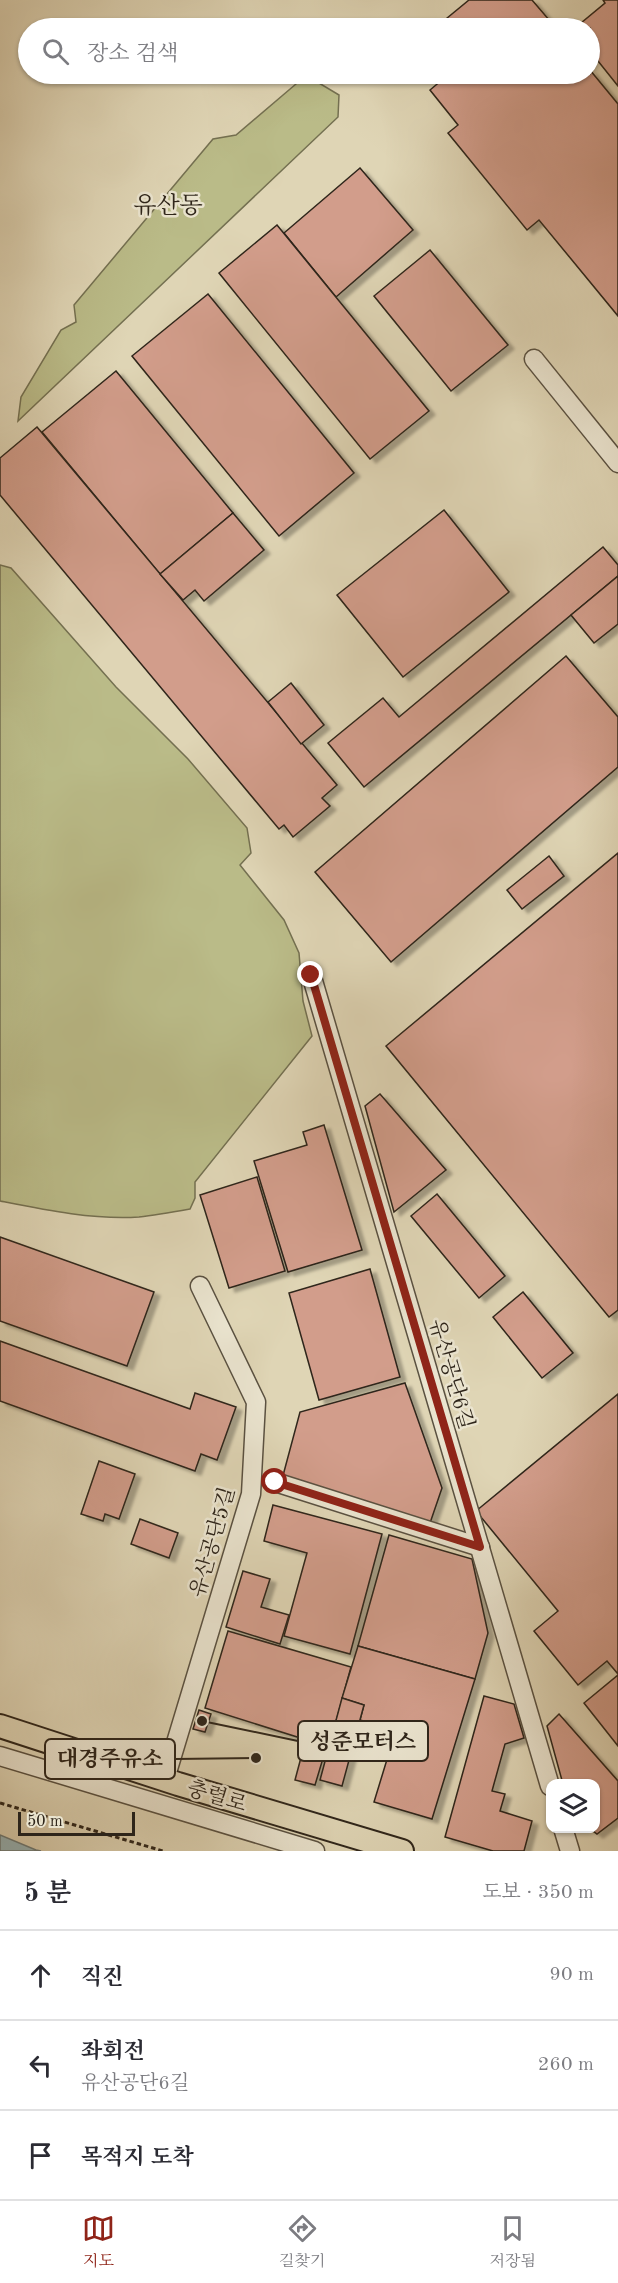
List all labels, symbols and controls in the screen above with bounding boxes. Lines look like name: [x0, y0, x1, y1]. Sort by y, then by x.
search box: [18, 18, 600, 84]
icon: search: [39, 35, 72, 68]
text: 장소 검색: [87, 43, 178, 65]
district label: 유산동: [133, 193, 203, 219]
route end: [297, 961, 323, 987]
street label: 유산공단6길: [425, 1316, 478, 1432]
route start: [261, 1468, 287, 1494]
street label: 유산공단5길: [186, 1484, 239, 1600]
callout: 성준모터스: [298, 1721, 428, 1761]
text: 성준모터스: [310, 1729, 416, 1754]
callout: 대경주유소: [45, 1739, 175, 1779]
text: 대경주유소: [57, 1746, 163, 1771]
street label: 충렬로: [184, 1777, 249, 1816]
map controls: [546, 1779, 600, 1833]
button: layers: [546, 1779, 600, 1833]
scale bar: [18, 1809, 135, 1836]
text: 50 m: [27, 1814, 63, 1830]
text: 5 분: [24, 1881, 71, 1907]
text: 도보 · 350 m: [482, 1883, 594, 1903]
icon: ahead: [24, 1959, 57, 1992]
text: 90 m: [549, 1965, 594, 1985]
text: 직진: [81, 1967, 124, 1989]
text: 좌회전: [81, 2041, 145, 2063]
icon: left: [24, 2049, 57, 2082]
text: 260 m: [538, 2055, 594, 2075]
text: 유산공단6길: [81, 2074, 189, 2094]
icon: arrive: [24, 2139, 57, 2172]
text: 목적지 도착: [81, 2147, 193, 2169]
tab: 지도: [82, 2212, 115, 2272]
tab: 길찾기: [279, 2212, 325, 2272]
tab: 저장됨: [490, 2212, 536, 2272]

